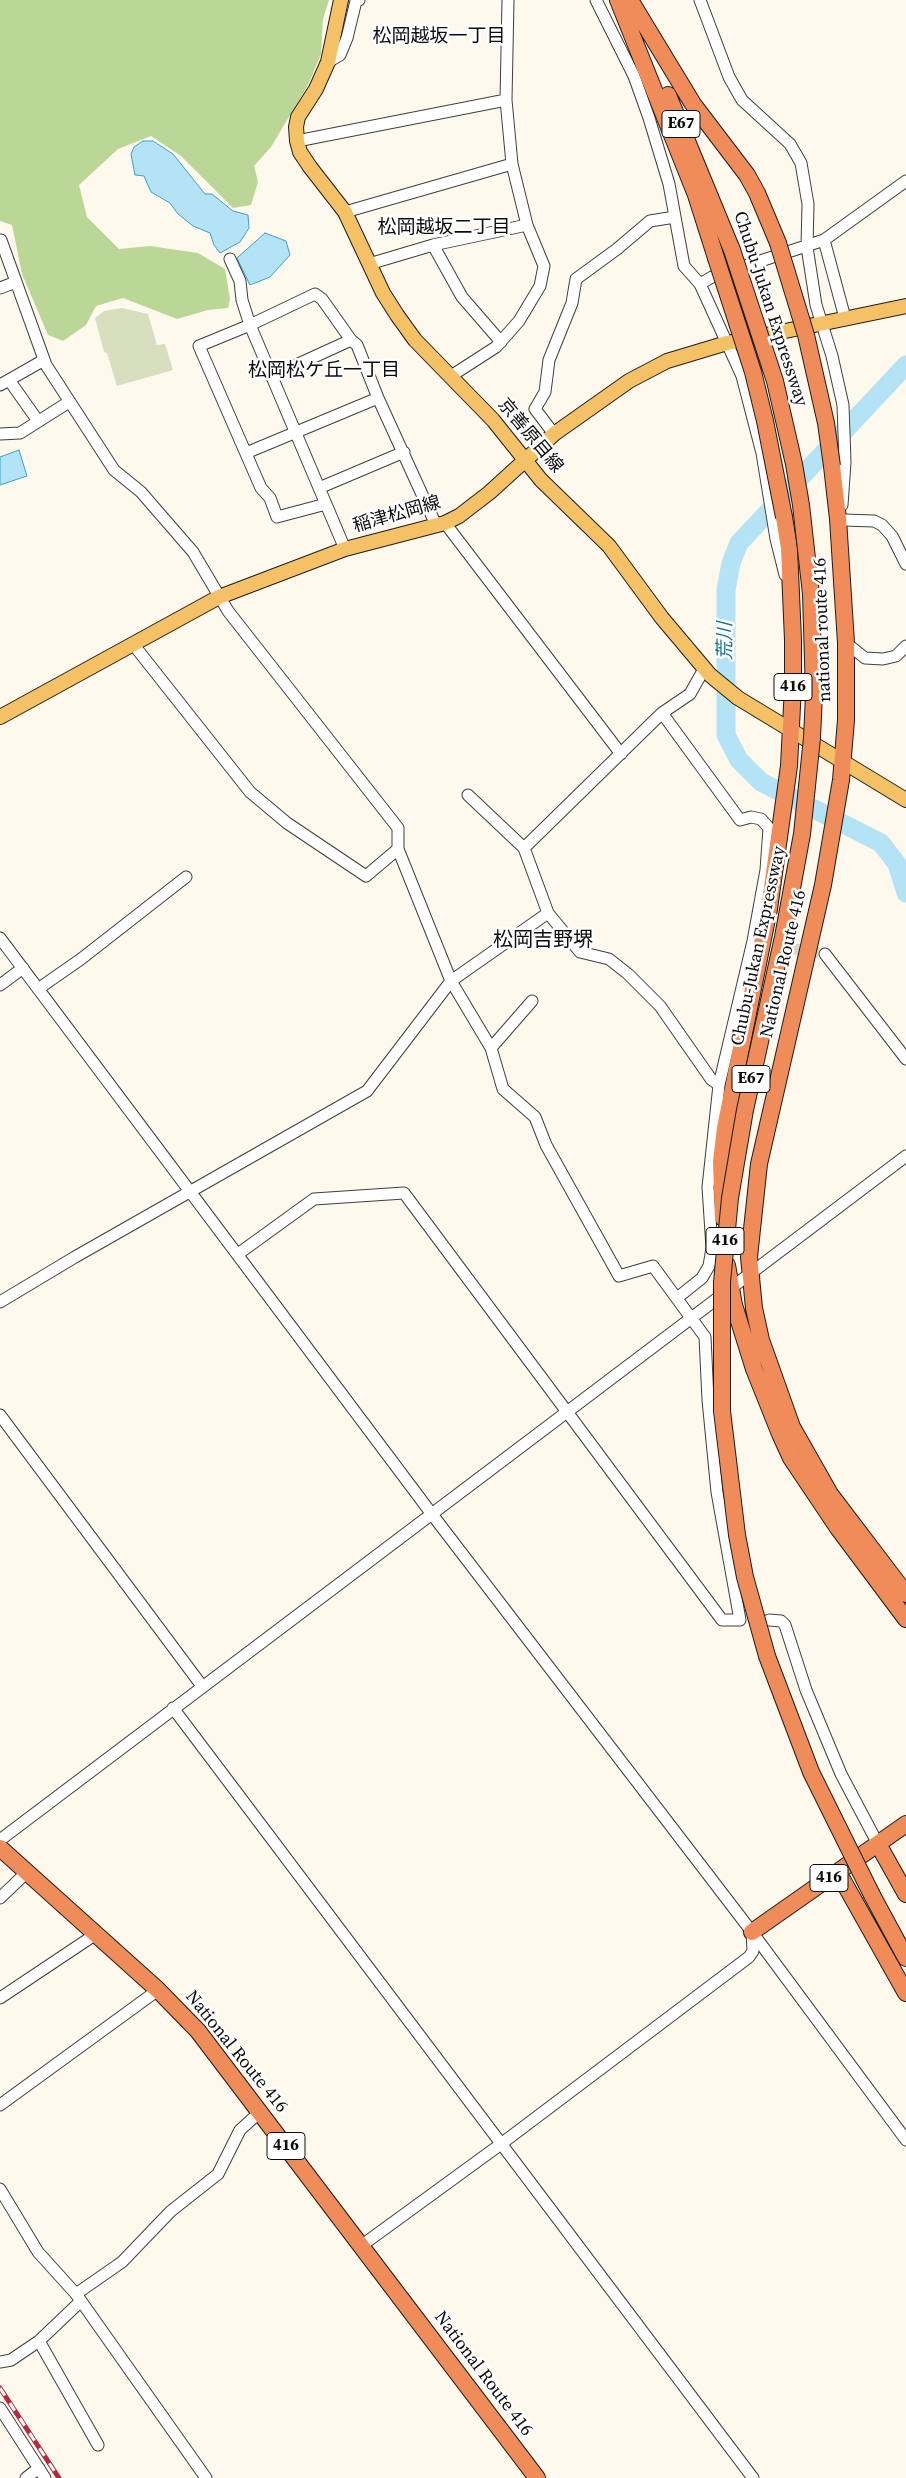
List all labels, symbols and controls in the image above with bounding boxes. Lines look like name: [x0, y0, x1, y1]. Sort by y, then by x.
district label: 松岡越坂一丁目: [373, 26, 505, 48]
road number: E67: [662, 110, 700, 138]
street label: Chubu-Jukan Expressway: [728, 209, 812, 409]
district label: 松岡越坂二丁目: [378, 217, 510, 239]
district label: 松岡松ケ丘一丁目: [248, 360, 400, 382]
street label: 京善原目線: [493, 395, 567, 477]
street label: 稲津松岡線: [351, 492, 443, 538]
street label: national route 416: [810, 557, 836, 703]
water label: 荒川: [715, 622, 737, 660]
road number: 416: [774, 674, 812, 700]
street label: Chubu-Jukan Expressway: [727, 844, 791, 1048]
street label: National Route 416: [757, 888, 811, 1040]
district label: 松岡吉野堺: [493, 929, 593, 953]
road number: E67: [732, 1066, 770, 1092]
road number: 416: [706, 1228, 744, 1254]
road number: 416: [810, 1865, 848, 1892]
street label: National Route 416: [180, 1987, 292, 2117]
road number: 416: [267, 2132, 305, 2160]
street label: National Route 416: [429, 2307, 537, 2441]

